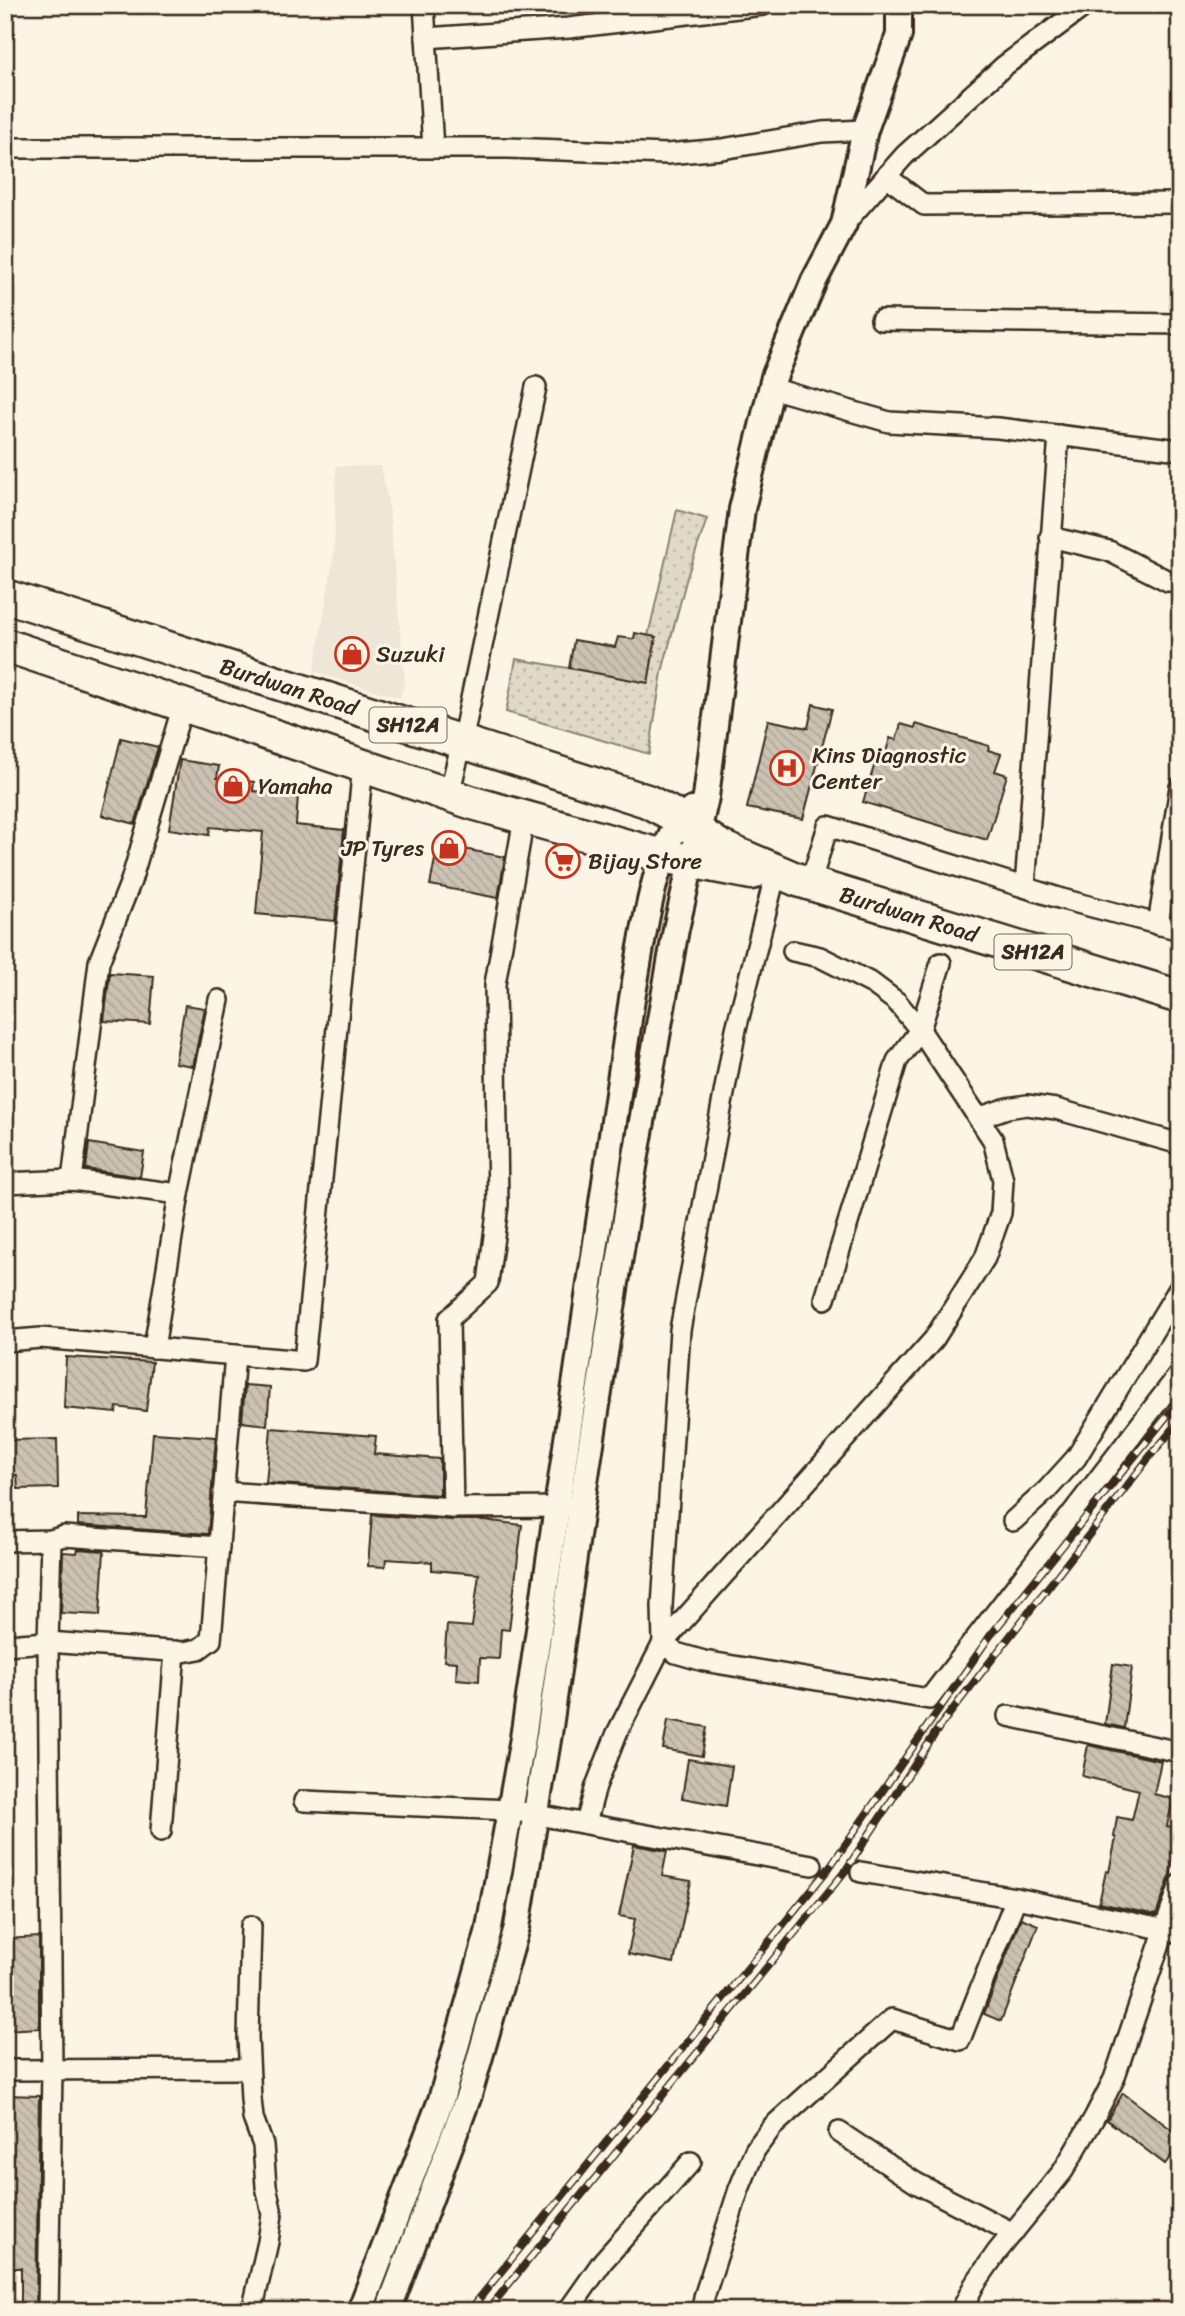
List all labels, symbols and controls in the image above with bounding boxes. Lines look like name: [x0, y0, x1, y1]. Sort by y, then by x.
place label: Suzuki: [376, 634, 445, 675]
shop icon: Suzuki: [333, 635, 371, 673]
street label: Burdwan Road: [214, 646, 365, 729]
road number: SH12A: [370, 708, 446, 742]
place label: Kins Diagnostic Center: [812, 735, 967, 802]
hospital icon: Kins Diagnostic Center: [768, 749, 806, 787]
place label: Yamaha: [258, 766, 333, 807]
shop icon: Yamaha: [214, 767, 252, 805]
place label: JP Tyres: [341, 828, 425, 869]
shop icon: JP Tyres: [430, 829, 468, 867]
place label: Bijay Store: [588, 841, 702, 882]
supermarket icon: Bijay Store: [544, 842, 582, 880]
street label: Burdwan Road: [834, 874, 985, 956]
road number: SH12A: [995, 934, 1072, 970]

